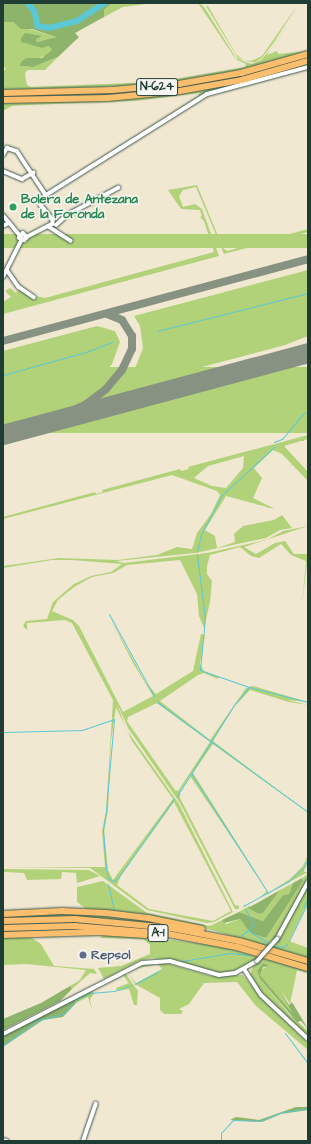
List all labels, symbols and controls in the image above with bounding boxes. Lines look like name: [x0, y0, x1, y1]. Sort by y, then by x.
road number: N-624: [136, 77, 178, 97]
place label: Bolera de Antezana de la Foronda: [21, 192, 138, 223]
marker: Bolera de Antezana de la Foronda: [8, 202, 18, 212]
road number: A-1: [147, 923, 169, 943]
place label: Repsol: [91, 947, 130, 963]
marker: Repsol: [78, 950, 88, 960]

